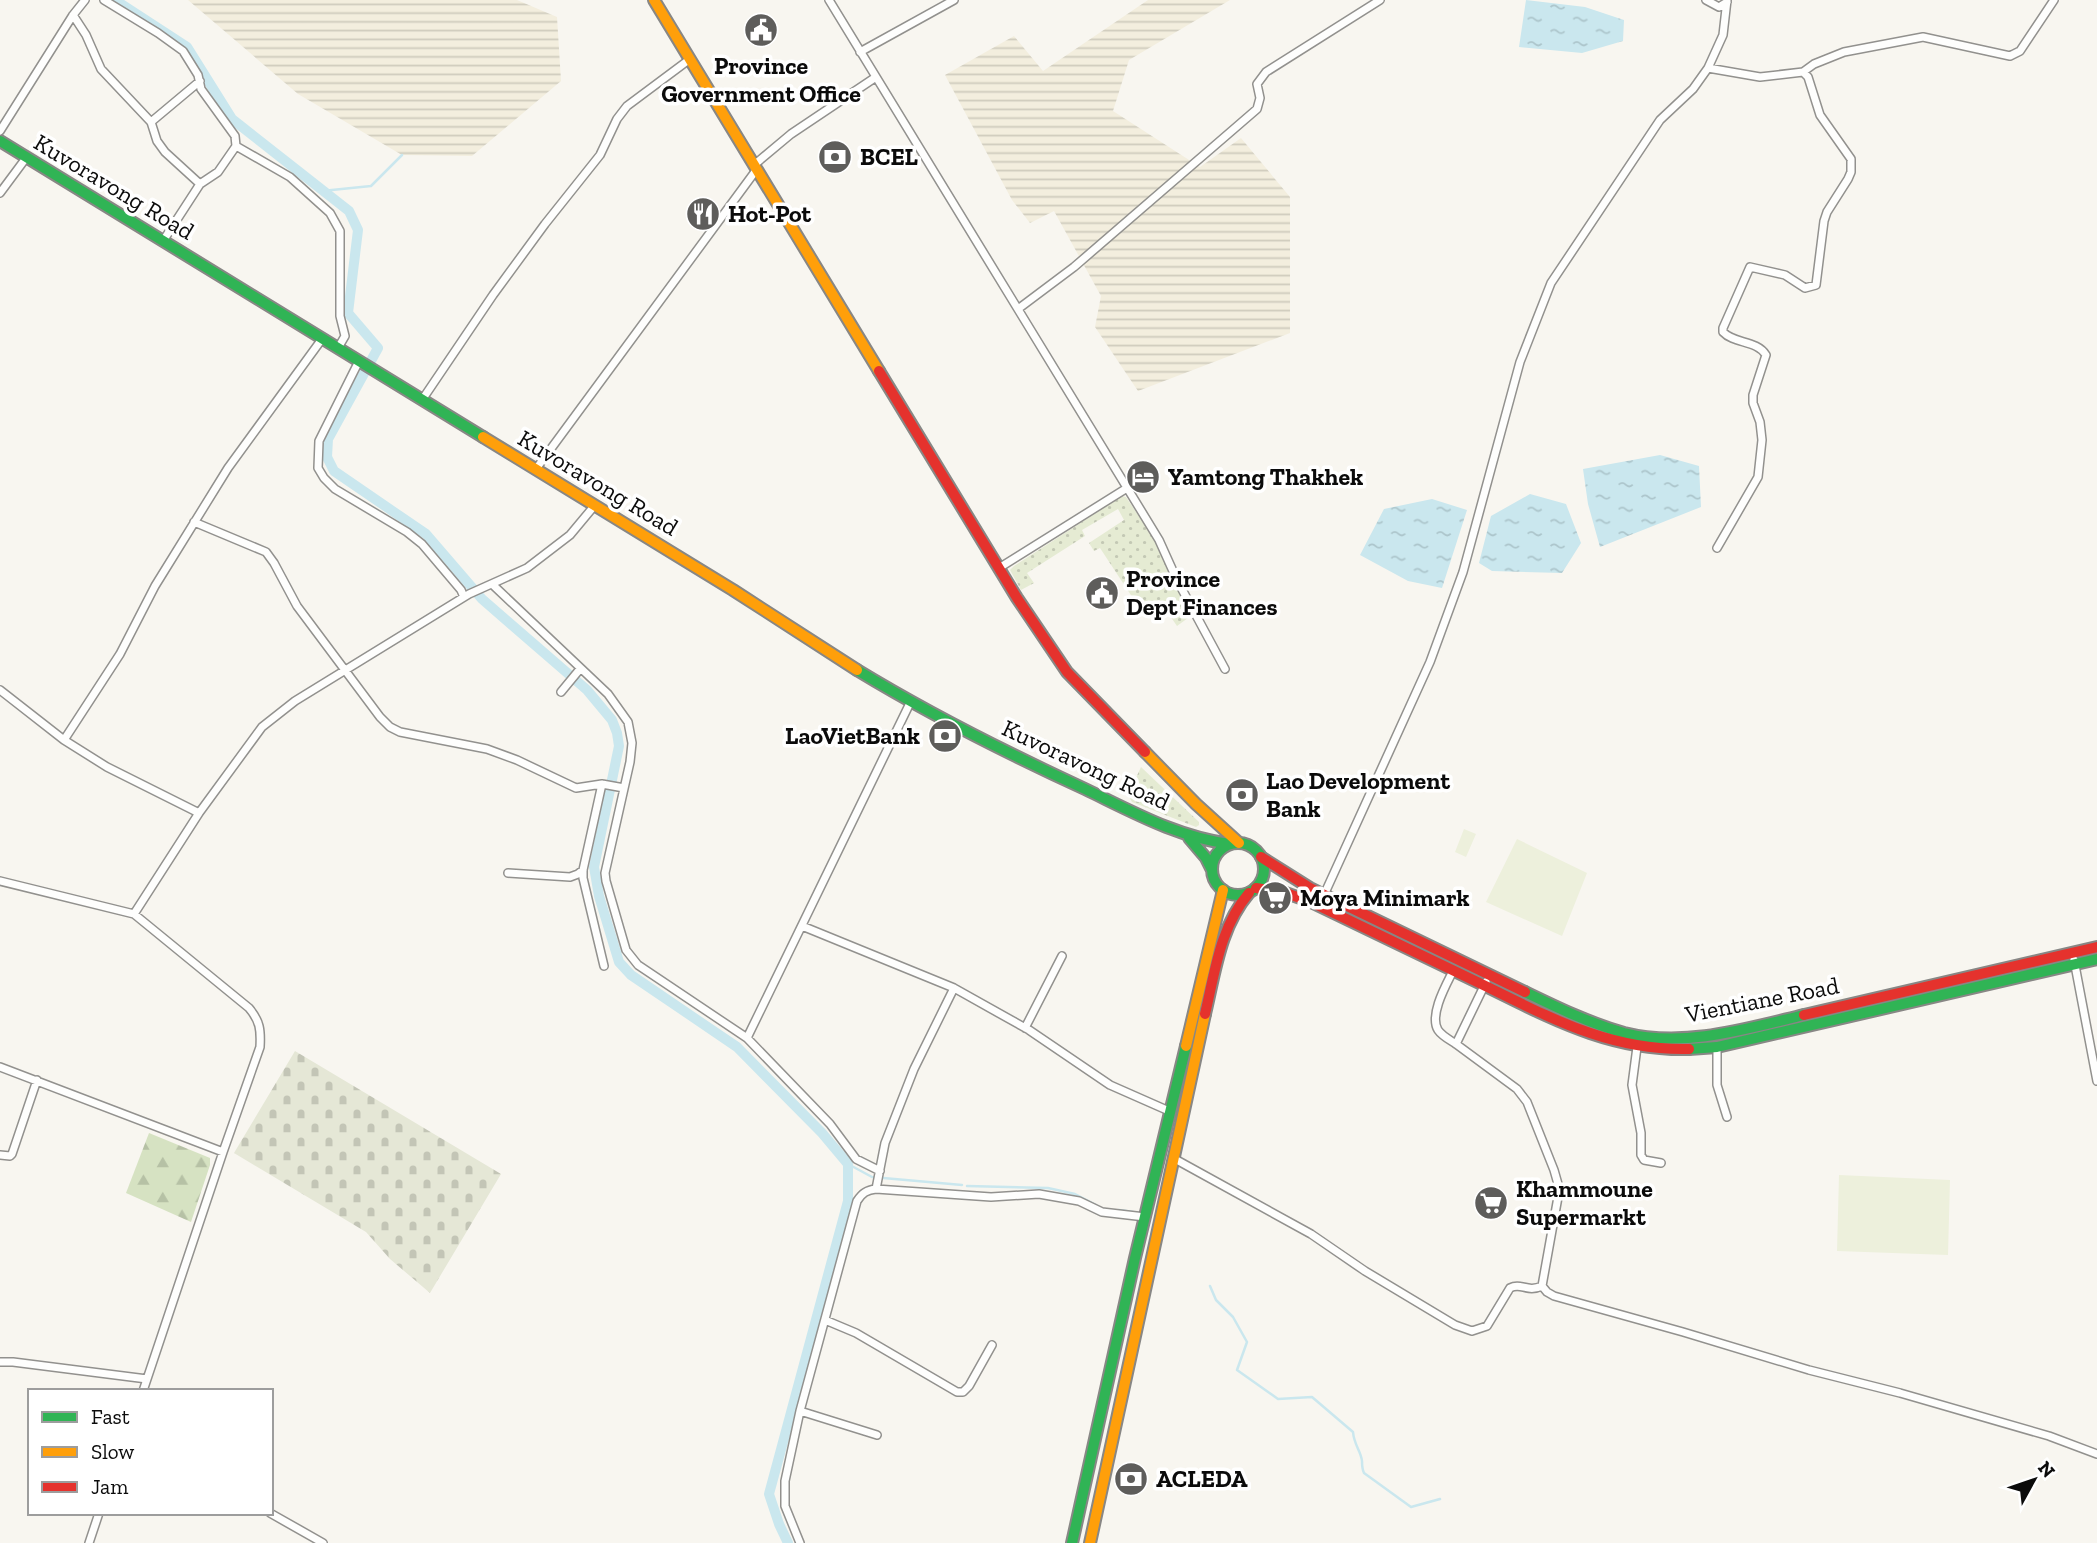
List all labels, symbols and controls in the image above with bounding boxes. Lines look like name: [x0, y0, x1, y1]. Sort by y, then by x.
public building icon: Province Government Office: [742, 11, 780, 49]
place label: Province Government Office: [661, 51, 861, 108]
street label: Kuvoravong Road: [29, 127, 200, 246]
bank icon: BCEL: [816, 138, 854, 176]
place label: BCEL: [860, 142, 919, 171]
restaurant icon: Hot-Pot: [684, 195, 722, 233]
place label: Hot-Pot: [728, 199, 812, 228]
street label: Kuvoravong Road: [513, 423, 684, 542]
hotel icon: Yamtong Thakhek: [1124, 458, 1162, 496]
place label: Yamtong Thakhek: [1168, 462, 1363, 491]
place label: Province Dept Finances: [1126, 564, 1277, 621]
public building icon: Province Dept Finances: [1083, 574, 1121, 612]
street label: Kuvoravong Road: [998, 713, 1175, 816]
bank icon: LaoVietBank: [926, 717, 964, 755]
place label: LaoVietBank: [785, 721, 920, 750]
place label: Lao Development Bank: [1266, 766, 1450, 823]
bank icon: Lao Development Bank: [1223, 776, 1261, 814]
supermarket icon: Moya Minimark: [1256, 879, 1294, 917]
place label: Moya Minimark: [1300, 883, 1470, 912]
street label: Vientiane Road: [1682, 970, 1841, 1029]
place label: Khammoune Supermarkt: [1516, 1174, 1653, 1231]
supermarket icon: Khammoune Supermarkt: [1472, 1184, 1510, 1222]
legend: [28, 1389, 273, 1515]
text: Fast: [91, 1404, 130, 1429]
text: Slow: [91, 1439, 134, 1464]
north arrow: [1999, 1445, 2069, 1515]
text: N: [2033, 1456, 2060, 1482]
bank icon: ACLEDA: [1112, 1460, 1150, 1498]
place label: ACLEDA: [1156, 1464, 1248, 1493]
text: Jam: [91, 1474, 128, 1499]

